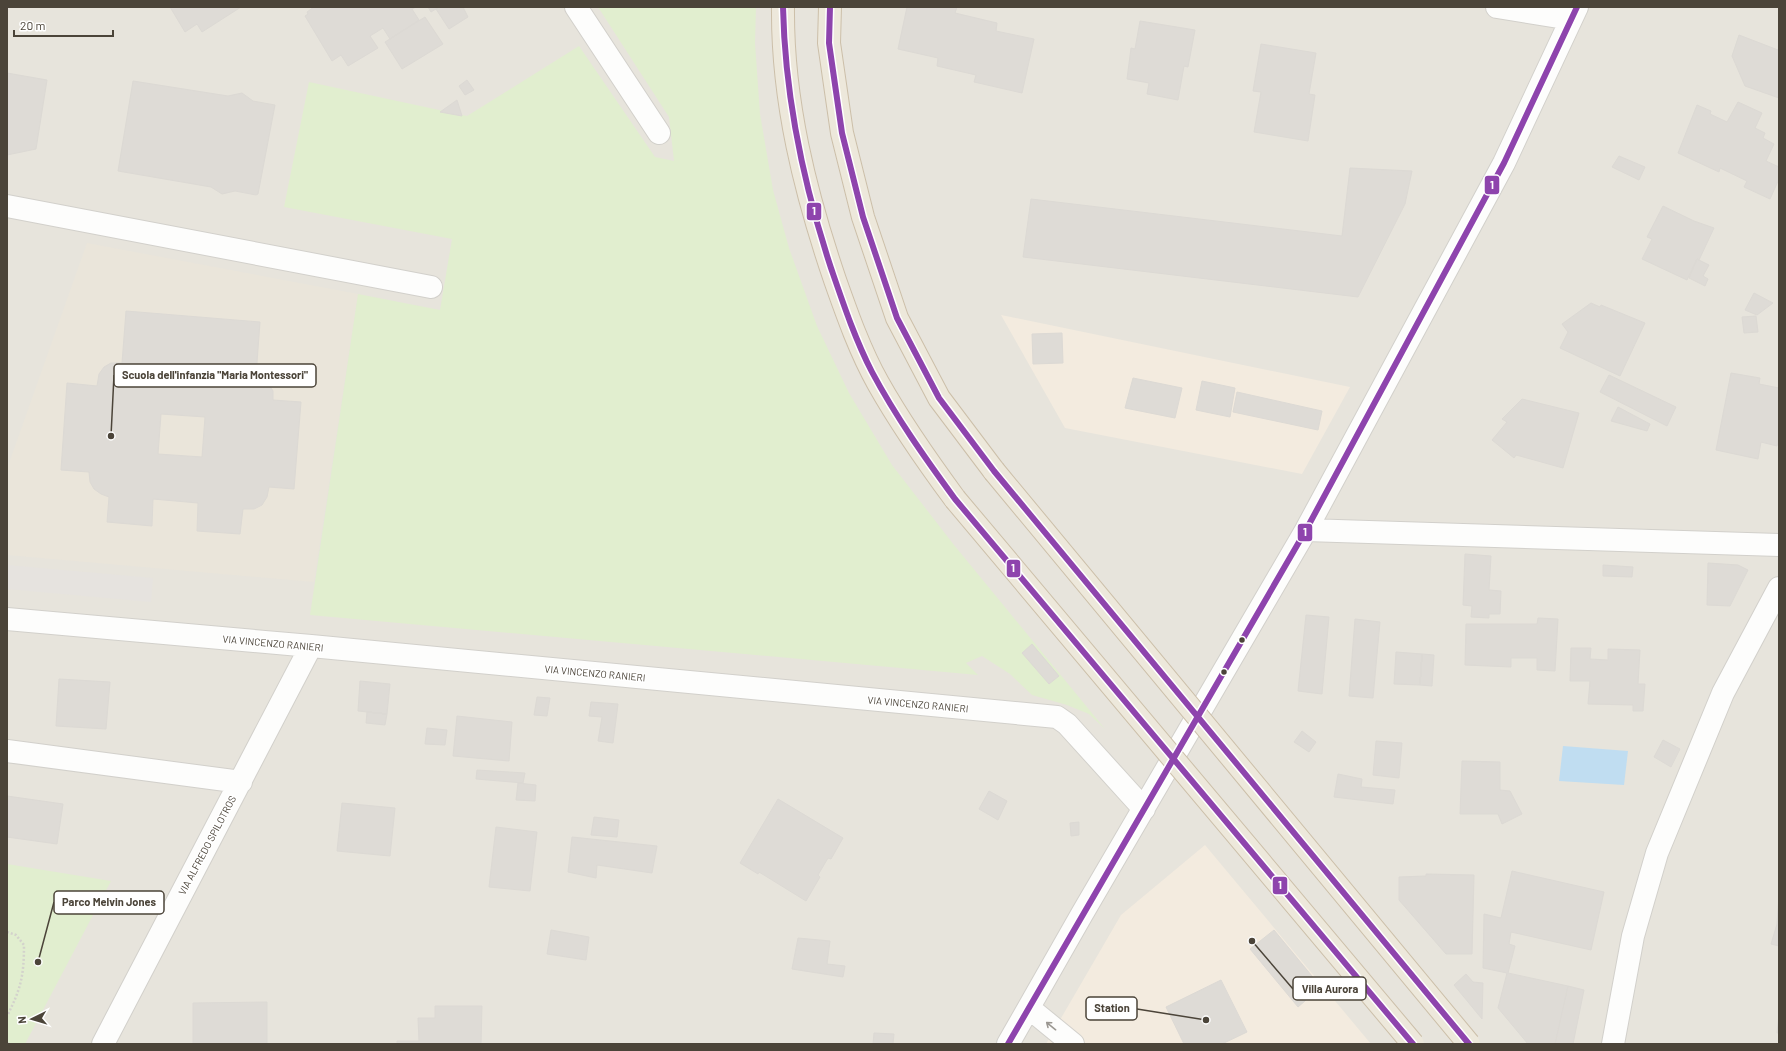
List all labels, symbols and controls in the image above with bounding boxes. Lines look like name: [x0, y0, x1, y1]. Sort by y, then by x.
scale bar: [14, 12, 113, 38]
text: 20 m: [20, 18, 46, 32]
line badge: 1: [1484, 175, 1500, 195]
text: 1: [1490, 178, 1494, 191]
line badge: 1: [806, 202, 822, 221]
text: 1: [812, 204, 816, 217]
callout: Scuola dell'infanzia "Maria Montessori": [114, 364, 316, 387]
text: Scuola dell'infanzia "Maria Montessori": [122, 368, 308, 381]
line badge: 1: [1297, 523, 1313, 542]
text: 1: [1303, 525, 1307, 538]
line badge: 1: [1006, 559, 1021, 578]
text: 1: [1011, 561, 1015, 574]
street label: VIA VINCENZO RANIERI: [222, 633, 324, 653]
unlabelled marker: [1237, 635, 1247, 645]
street label: VIA VINCENZO RANIERI: [544, 663, 646, 683]
unlabelled marker: [1219, 667, 1229, 677]
street label: VIA VINCENZO RANIERI: [867, 694, 969, 714]
street label: VIA ALFREDO SPILOTROS: [176, 793, 238, 897]
line badge: 1: [1272, 876, 1288, 895]
text: 1: [1278, 878, 1282, 891]
callout: Parco Melvin Jones: [54, 891, 164, 914]
text: Parco Melvin Jones: [62, 895, 156, 908]
callout: Villa Aurora: [1293, 977, 1366, 1000]
text: Villa Aurora: [1302, 982, 1358, 995]
callout: Station: [1086, 997, 1137, 1020]
north arrow: [12, 999, 52, 1039]
text: Station: [1094, 1001, 1130, 1014]
text: N: [15, 1016, 28, 1024]
one-way arrow: [1046, 1022, 1056, 1031]

